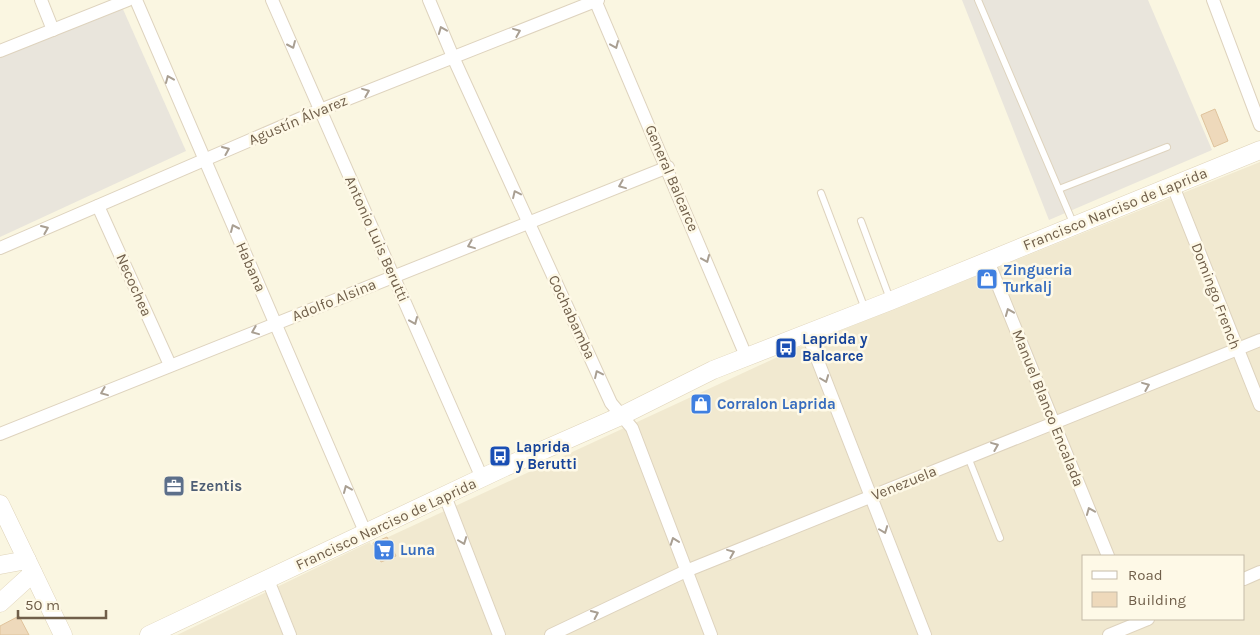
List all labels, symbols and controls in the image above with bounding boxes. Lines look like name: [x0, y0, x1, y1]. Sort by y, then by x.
one-way arrow: [437, 26, 448, 35]
one-way arrow: [512, 28, 521, 38]
one-way arrow: [285, 40, 296, 49]
one-way arrow: [608, 40, 619, 49]
one-way arrow: [165, 75, 176, 84]
one-way arrow: [361, 87, 370, 98]
street label: Agustín Álvarez: [246, 91, 350, 149]
street label: General Balcarce: [641, 122, 703, 234]
one-way arrow: [221, 146, 230, 157]
street label: Francisco Narciso de Laprida: [1020, 164, 1210, 254]
street label: Antonio Luis Berutti: [341, 173, 413, 305]
one-way arrow: [618, 179, 627, 189]
one-way arrow: [512, 190, 522, 199]
one-way arrow: [40, 224, 49, 235]
one-way arrow: [229, 224, 240, 233]
street label: Habana: [232, 239, 270, 295]
one-way arrow: [467, 239, 476, 249]
street label: Domingo French: [1187, 240, 1245, 352]
street label: Necochea: [112, 251, 156, 319]
one-way arrow: [699, 254, 710, 263]
place label: Zingueria Turkalj: [1003, 261, 1072, 296]
shop icon: Zingueria Turkalj: [975, 267, 999, 291]
street label: Cochabamba: [545, 272, 599, 362]
street label: Adolfo Alsina: [289, 275, 379, 325]
one-way arrow: [1005, 308, 1015, 317]
one-way arrow: [407, 316, 418, 325]
one-way arrow: [251, 325, 260, 335]
street label: Manuel Blanco Encalada: [1008, 327, 1088, 489]
place label: Laprida y Balcarce: [802, 330, 868, 365]
bus stop icon: Laprida y Balcarce: [774, 336, 798, 360]
one-way arrow: [594, 370, 605, 379]
one-way arrow: [819, 374, 829, 383]
one-way arrow: [1141, 381, 1150, 392]
one-way arrow: [100, 385, 109, 396]
shop icon: Corralon Laprida: [689, 392, 713, 416]
place label: Corralon Laprida: [717, 395, 836, 413]
place label: Laprida y Berutti: [516, 438, 577, 473]
one-way arrow: [990, 442, 999, 452]
bus stop icon: Laprida y Berutti: [488, 444, 512, 468]
street label: Venezuela: [869, 462, 939, 504]
office icon: Ezentis: [162, 474, 186, 498]
street label: Francisco Narciso de Laprida: [293, 474, 479, 574]
place label: Ezentis: [190, 477, 242, 495]
one-way arrow: [343, 485, 354, 494]
one-way arrow: [1085, 507, 1096, 516]
one-way arrow: [878, 525, 889, 534]
one-way arrow: [457, 536, 467, 545]
one-way arrow: [670, 537, 680, 546]
supermarket icon: Luna: [372, 538, 396, 562]
place label: Luna: [400, 541, 435, 559]
one-way arrow: [726, 549, 735, 559]
legend: [1082, 555, 1245, 620]
text: Road: [1128, 566, 1163, 584]
scale bar: [18, 588, 105, 620]
text: Building: [1128, 591, 1186, 609]
text: 50 m: [25, 596, 60, 614]
one-way arrow: [590, 610, 599, 620]

